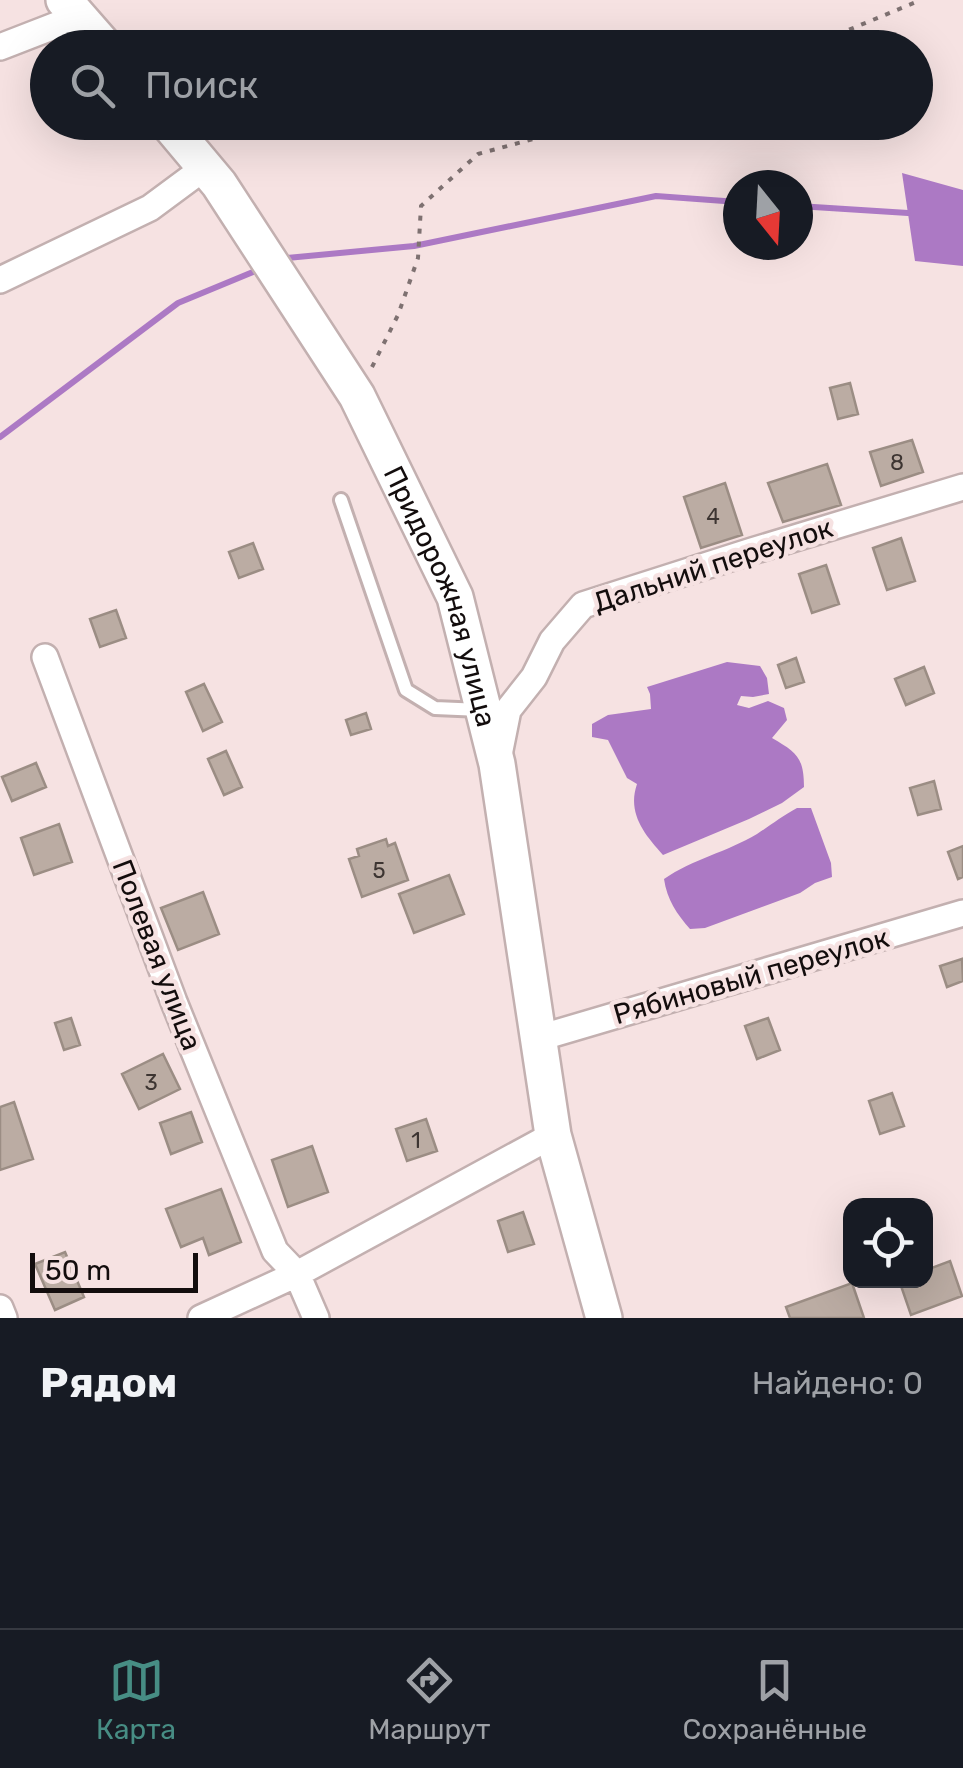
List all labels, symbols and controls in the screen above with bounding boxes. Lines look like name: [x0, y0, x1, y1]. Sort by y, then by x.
search box: [30, 30, 933, 140]
icon: search: [65, 58, 120, 113]
text: Поиск: [145, 62, 258, 108]
north arrow: [723, 170, 813, 260]
house number: 8: [890, 449, 904, 476]
street label: Придорожная улица: [377, 460, 503, 730]
house number: 4: [706, 503, 720, 530]
street label: Дальний переулок: [589, 511, 837, 619]
street label: Полевая улица: [105, 855, 209, 1055]
house number: 5: [372, 857, 386, 884]
street label: Рябиновый переулок: [609, 921, 893, 1031]
house number: 3: [144, 1069, 158, 1096]
house number: 1: [411, 1127, 421, 1154]
map controls: [843, 1198, 933, 1288]
button: locate: [843, 1198, 933, 1288]
scale bar: [30, 1248, 198, 1292]
text: 50 m: [45, 1254, 111, 1287]
text: Рядом: [40, 1358, 177, 1408]
text: Найдено: 0: [752, 1364, 923, 1402]
tab: Карта: [96, 1653, 176, 1746]
tab: Маршрут: [368, 1653, 490, 1746]
tab: Сохранённые: [683, 1653, 867, 1746]

